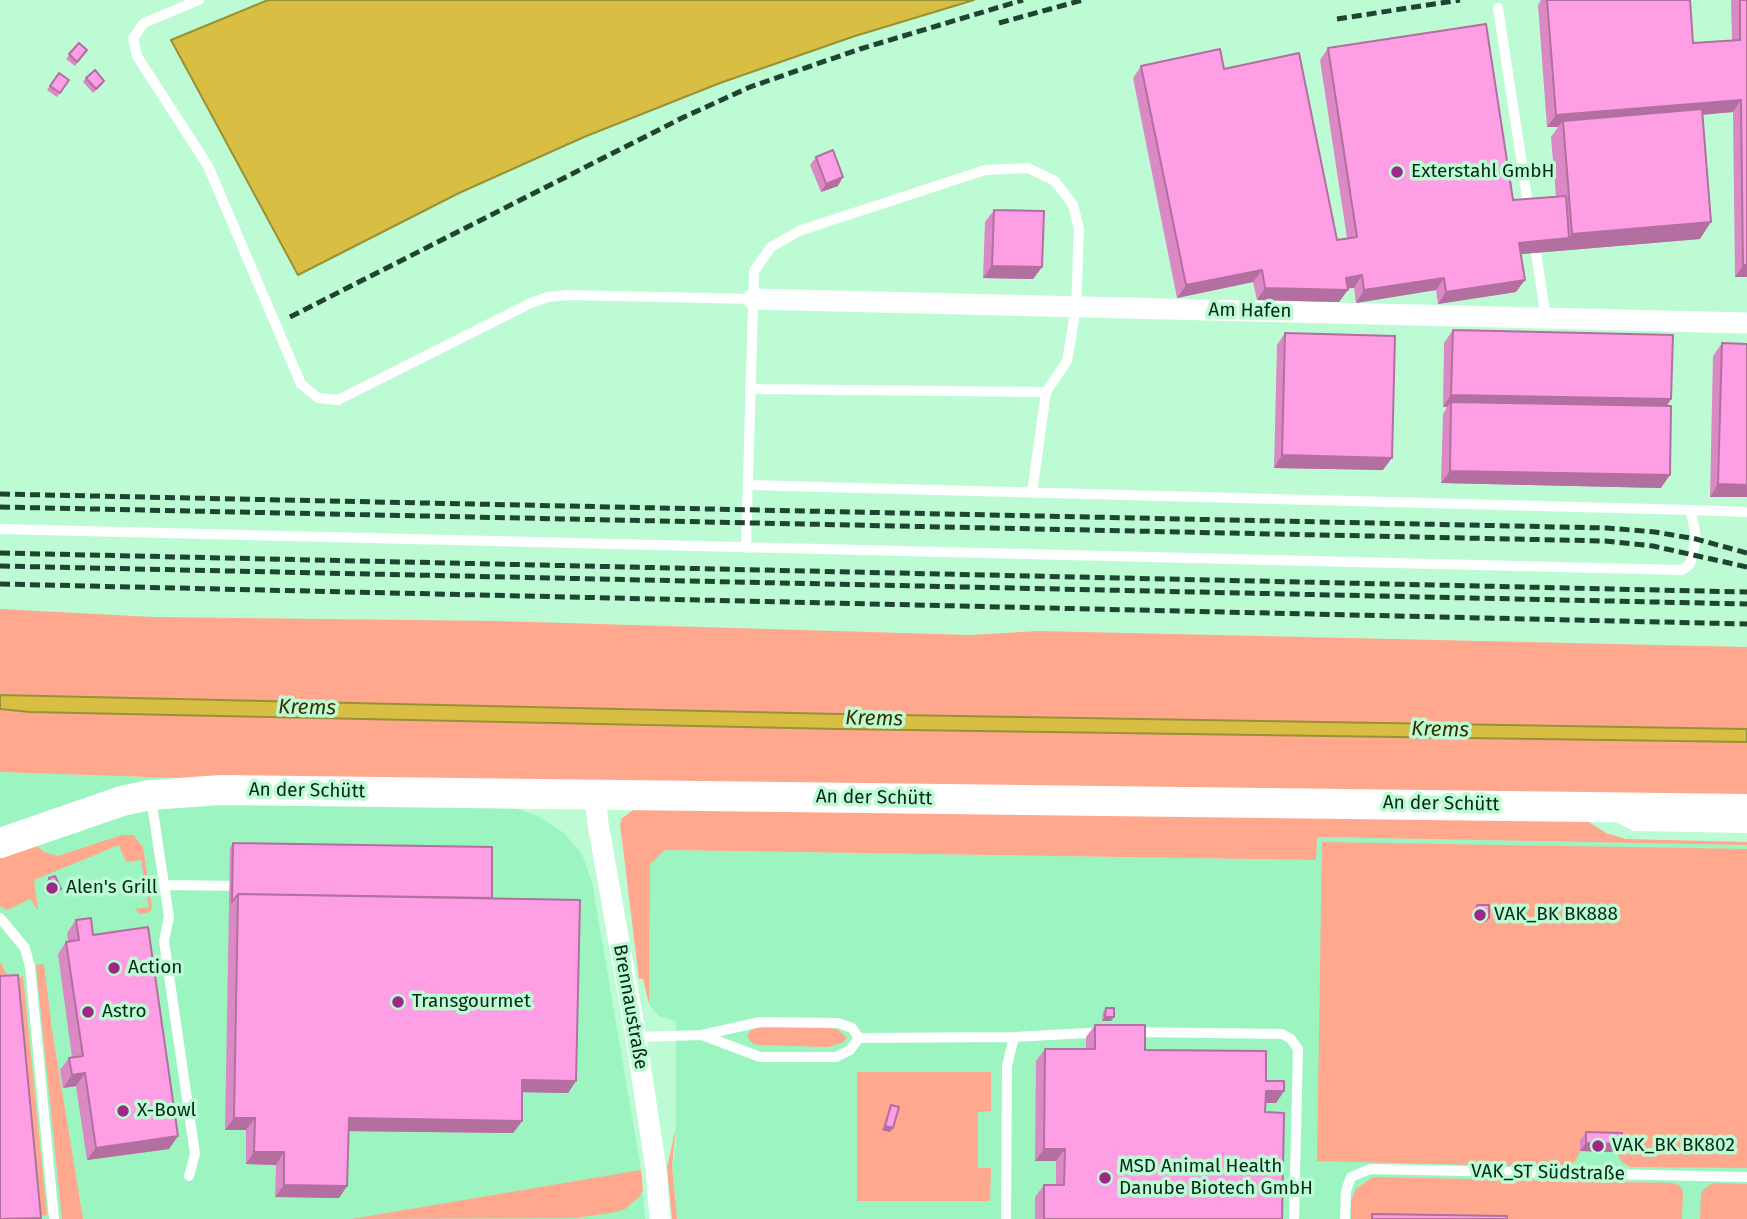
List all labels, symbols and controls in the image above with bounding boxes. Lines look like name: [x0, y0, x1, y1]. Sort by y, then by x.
place label: Exterstahl GmbH: [1411, 161, 1555, 183]
marker: Exterstahl GmbH: [1389, 164, 1405, 180]
street label: Am Hafen: [1208, 299, 1292, 323]
water label: Krems: [278, 695, 336, 721]
water label: Krems: [845, 706, 903, 732]
water label: Krems: [1411, 717, 1469, 743]
street label: An der Schütt: [249, 779, 365, 803]
street label: An der Schütt: [816, 786, 932, 810]
street label: An der Schütt: [1383, 792, 1499, 816]
place label: Alen's Grill: [66, 877, 157, 899]
marker: Alen's Grill: [44, 880, 60, 896]
place label: VAK_BK BK888: [1494, 904, 1618, 926]
marker: VAK_BK BK888: [1472, 907, 1488, 923]
street label: Brennaustraße: [608, 943, 652, 1071]
place label: Action: [128, 957, 182, 979]
marker: Action: [106, 960, 122, 976]
place label: Transgourmet: [412, 991, 531, 1013]
marker: Transgourmet: [390, 994, 406, 1010]
place label: Astro: [102, 1001, 146, 1023]
marker: Astro: [80, 1004, 96, 1020]
place label: X-Bowl: [137, 1100, 196, 1122]
marker: X-Bowl: [115, 1103, 131, 1119]
place label: VAK_BK BK802: [1612, 1135, 1735, 1157]
marker: VAK_BK BK802: [1590, 1138, 1606, 1154]
place label: MSD Animal Health Danube Biotech GmbH: [1119, 1156, 1313, 1200]
street label: VAK_ST Südstraße: [1471, 1160, 1625, 1186]
marker: MSD Animal Health Danube Biotech GmbH: [1097, 1170, 1113, 1186]

